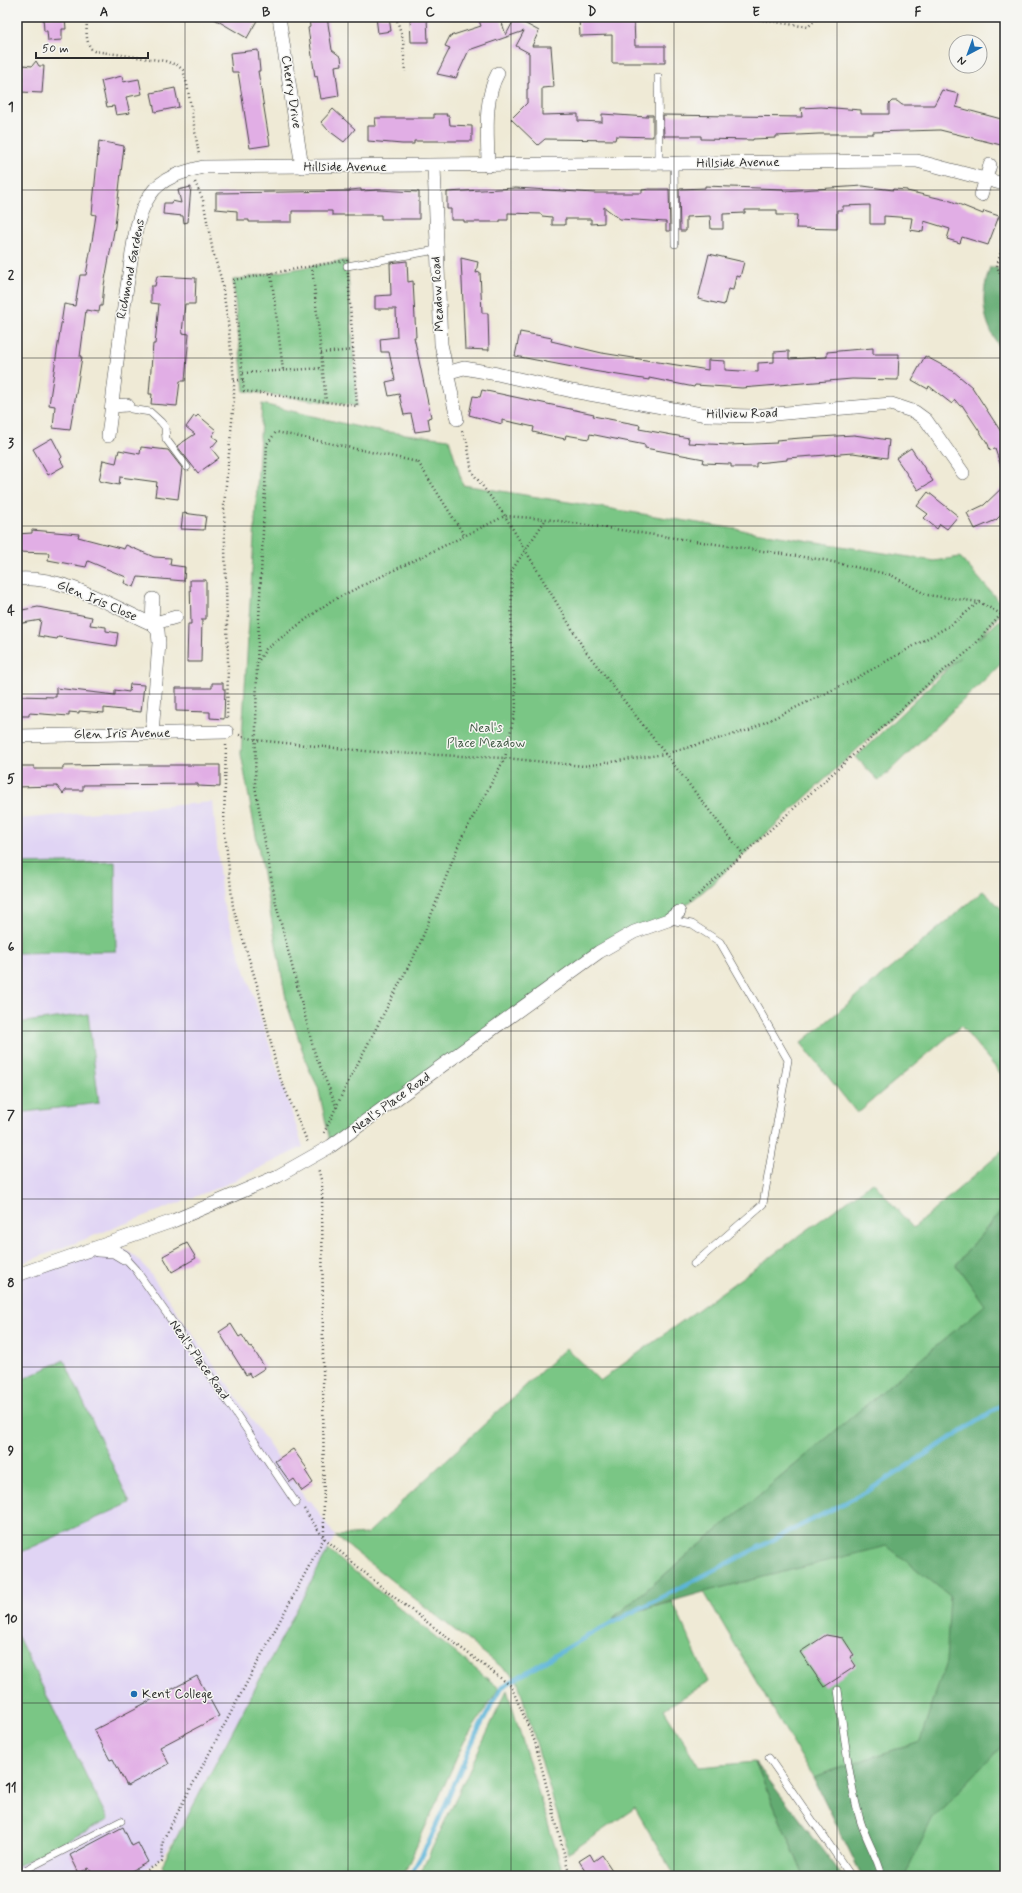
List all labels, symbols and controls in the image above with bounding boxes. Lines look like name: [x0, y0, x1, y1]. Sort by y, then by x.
text: A: [100, 4, 108, 21]
text: B: [262, 4, 271, 21]
text: C: [425, 4, 435, 21]
text: D: [588, 4, 597, 21]
text: E: [752, 4, 760, 21]
text: F: [915, 4, 922, 21]
scale bar: [36, 34, 148, 60]
north arrow: [948, 34, 988, 74]
text: 50 m: [42, 41, 69, 57]
text: N: [955, 53, 969, 68]
street label: Cherry Drive: [277, 54, 305, 130]
text: 1: [8, 99, 14, 116]
street label: Hillside Avenue: [696, 154, 780, 172]
street label: Hillside Avenue: [303, 159, 387, 176]
street label: Richmond Gardens: [113, 217, 149, 321]
street label: Meadow Road: [428, 256, 448, 332]
text: 2: [8, 267, 15, 284]
street label: Hillview Road: [706, 405, 778, 423]
text: 3: [8, 435, 14, 452]
street label: Glen Iris Close: [54, 576, 140, 626]
text: 4: [7, 603, 15, 620]
park label: Neal's Place Meadow: [447, 720, 525, 752]
street label: Glen Iris Avenue: [74, 725, 170, 743]
text: 5: [7, 771, 15, 788]
text: 6: [8, 939, 15, 956]
street label: Neal's Place Road: [348, 1069, 434, 1137]
text: 7: [7, 1107, 15, 1124]
text: 8: [7, 1275, 15, 1292]
street label: Neal's Place Road: [165, 1317, 233, 1403]
text: 9: [8, 1443, 15, 1460]
text: 10: [4, 1611, 18, 1628]
place label: Kent College: [142, 1686, 213, 1703]
marker: Kent College: [129, 1689, 139, 1699]
text: 11: [5, 1780, 17, 1797]

